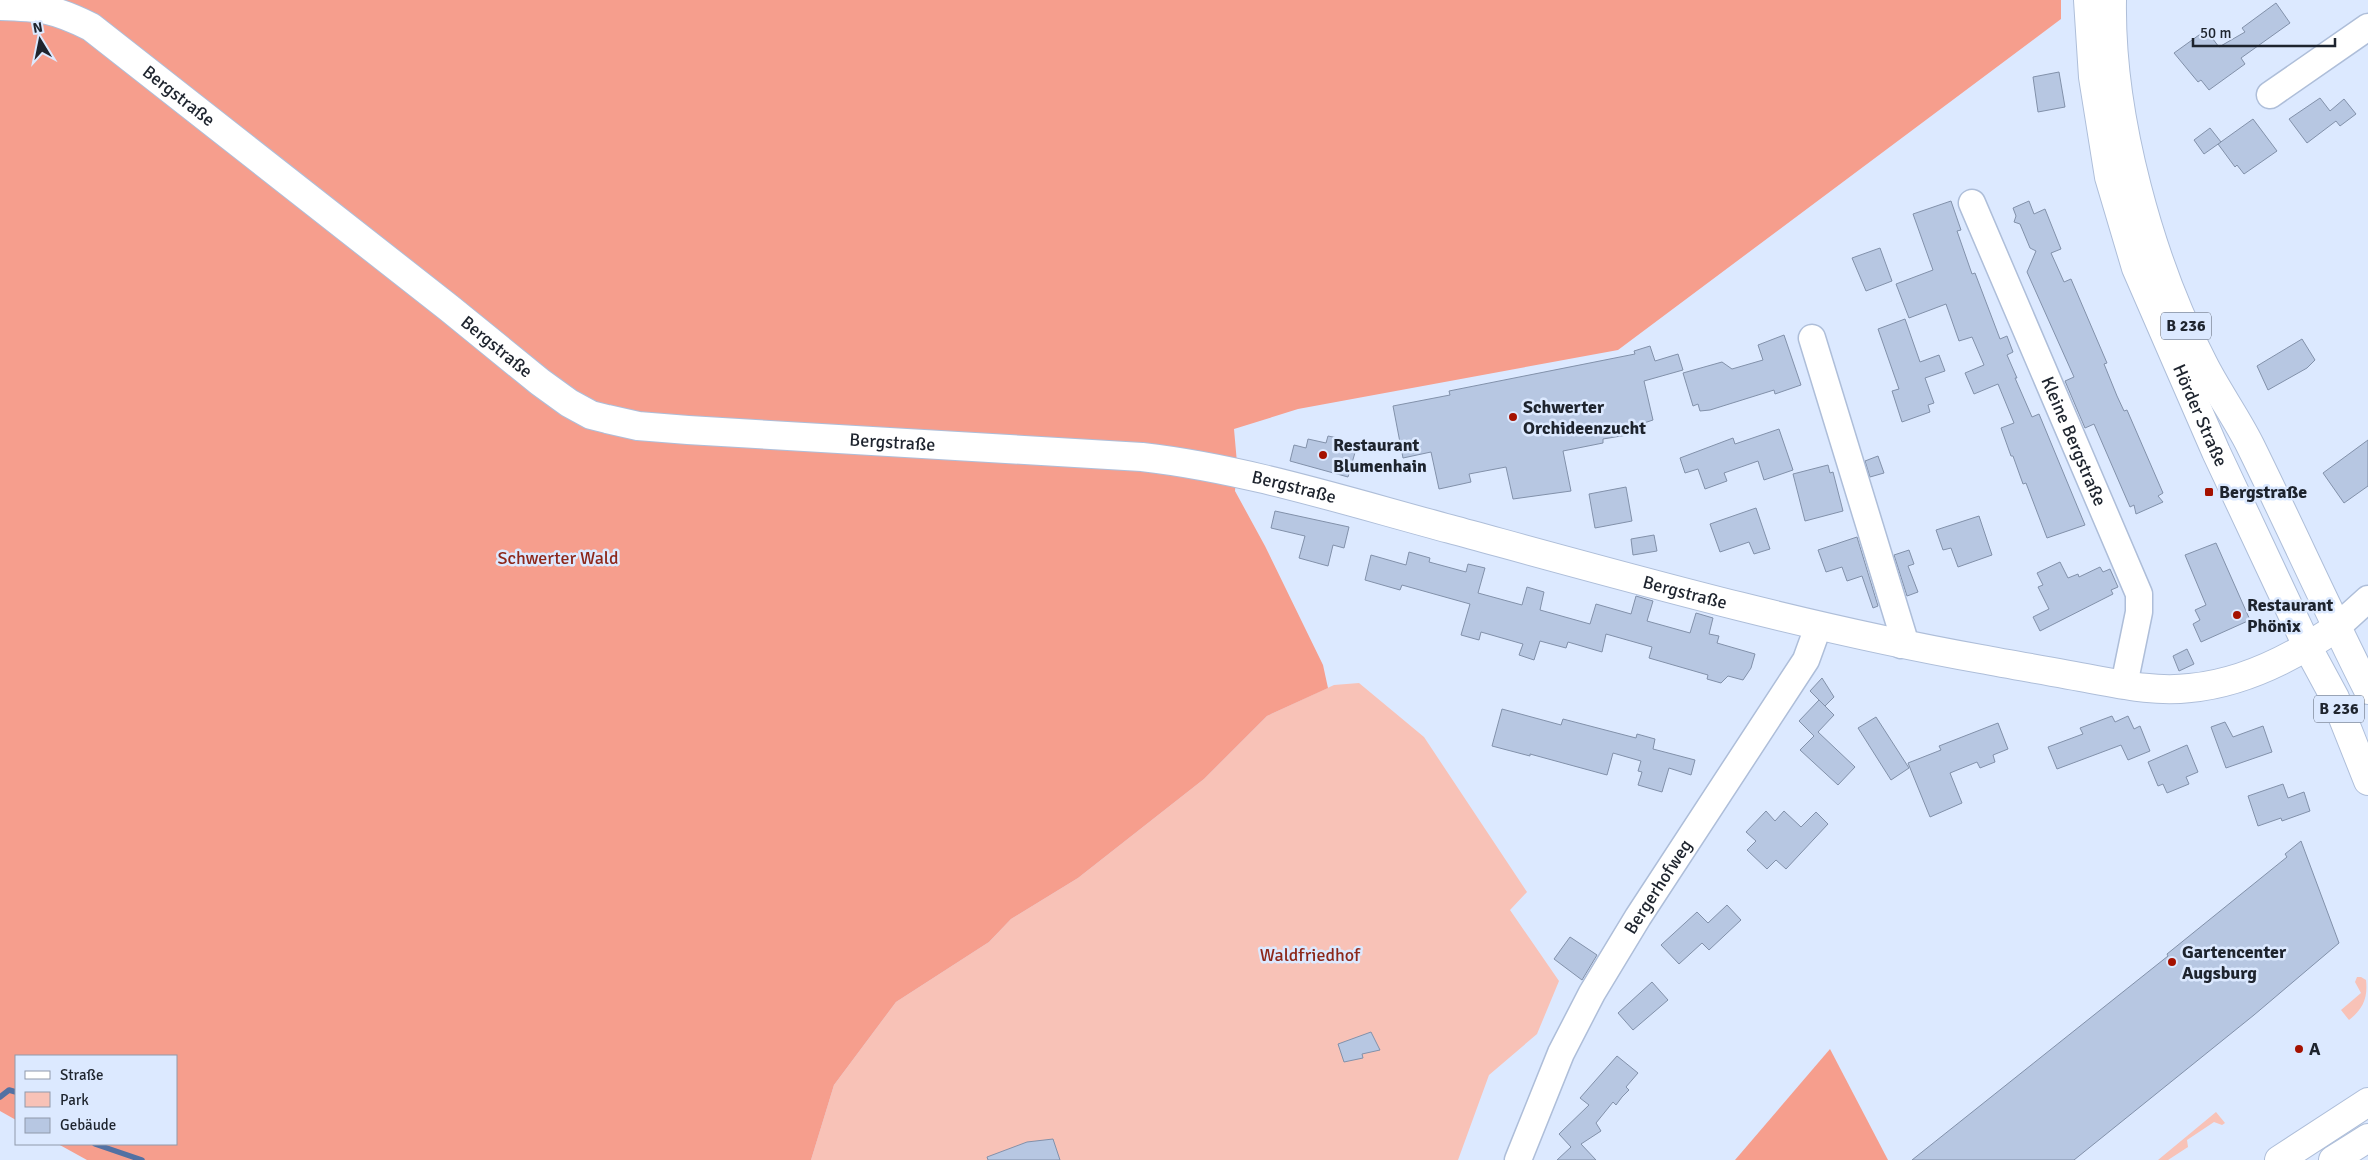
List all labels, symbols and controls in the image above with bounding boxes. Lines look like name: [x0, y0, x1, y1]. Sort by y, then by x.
north arrow: [15, 15, 65, 65]
scale bar: [2193, 15, 2336, 47]
text: N: [32, 18, 44, 37]
text: 50 m: [2200, 24, 2231, 42]
street label: Bergstraße: [138, 61, 219, 131]
street label: Bergstraße: [456, 311, 537, 382]
road number: B 236: [2161, 312, 2211, 340]
street label: Hörder Straße: [2168, 361, 2232, 470]
street label: Kleine Bergstraße: [2036, 373, 2111, 509]
place label: Schwerter Orchideenzucht: [1523, 396, 1646, 439]
marker: Schwerter Orchideenzucht: [1507, 411, 1519, 423]
street label: Bergstraße: [849, 429, 936, 456]
place label: Restaurant Blumenhain: [1333, 434, 1427, 477]
marker: Restaurant Blumenhain: [1317, 449, 1329, 461]
street label: Bergstraße: [1250, 466, 1339, 508]
place label: Bergstraße: [2219, 481, 2307, 503]
marker: Bergstraße: [2203, 486, 2215, 498]
park label: Schwerter Wald: [498, 547, 619, 569]
street label: Bergstraße: [1641, 571, 1729, 614]
place label: Restaurant Phönix: [2247, 594, 2334, 637]
marker: Restaurant Phönix: [2231, 609, 2243, 621]
road number: B 236: [2314, 696, 2364, 722]
street label: Bergerhofweg: [1619, 835, 1697, 938]
place label: Gartencenter Augsburg: [2182, 941, 2287, 984]
park label: Waldfriedhof: [1260, 944, 1361, 966]
marker: Gartencenter Augsburg: [2166, 956, 2178, 968]
place label: A: [2309, 1038, 2321, 1060]
marker: A: [2293, 1043, 2305, 1055]
legend: [15, 1055, 178, 1145]
text: Straße: [60, 1066, 104, 1084]
text: Park: [60, 1091, 89, 1109]
text: Gebäude: [60, 1116, 116, 1134]

